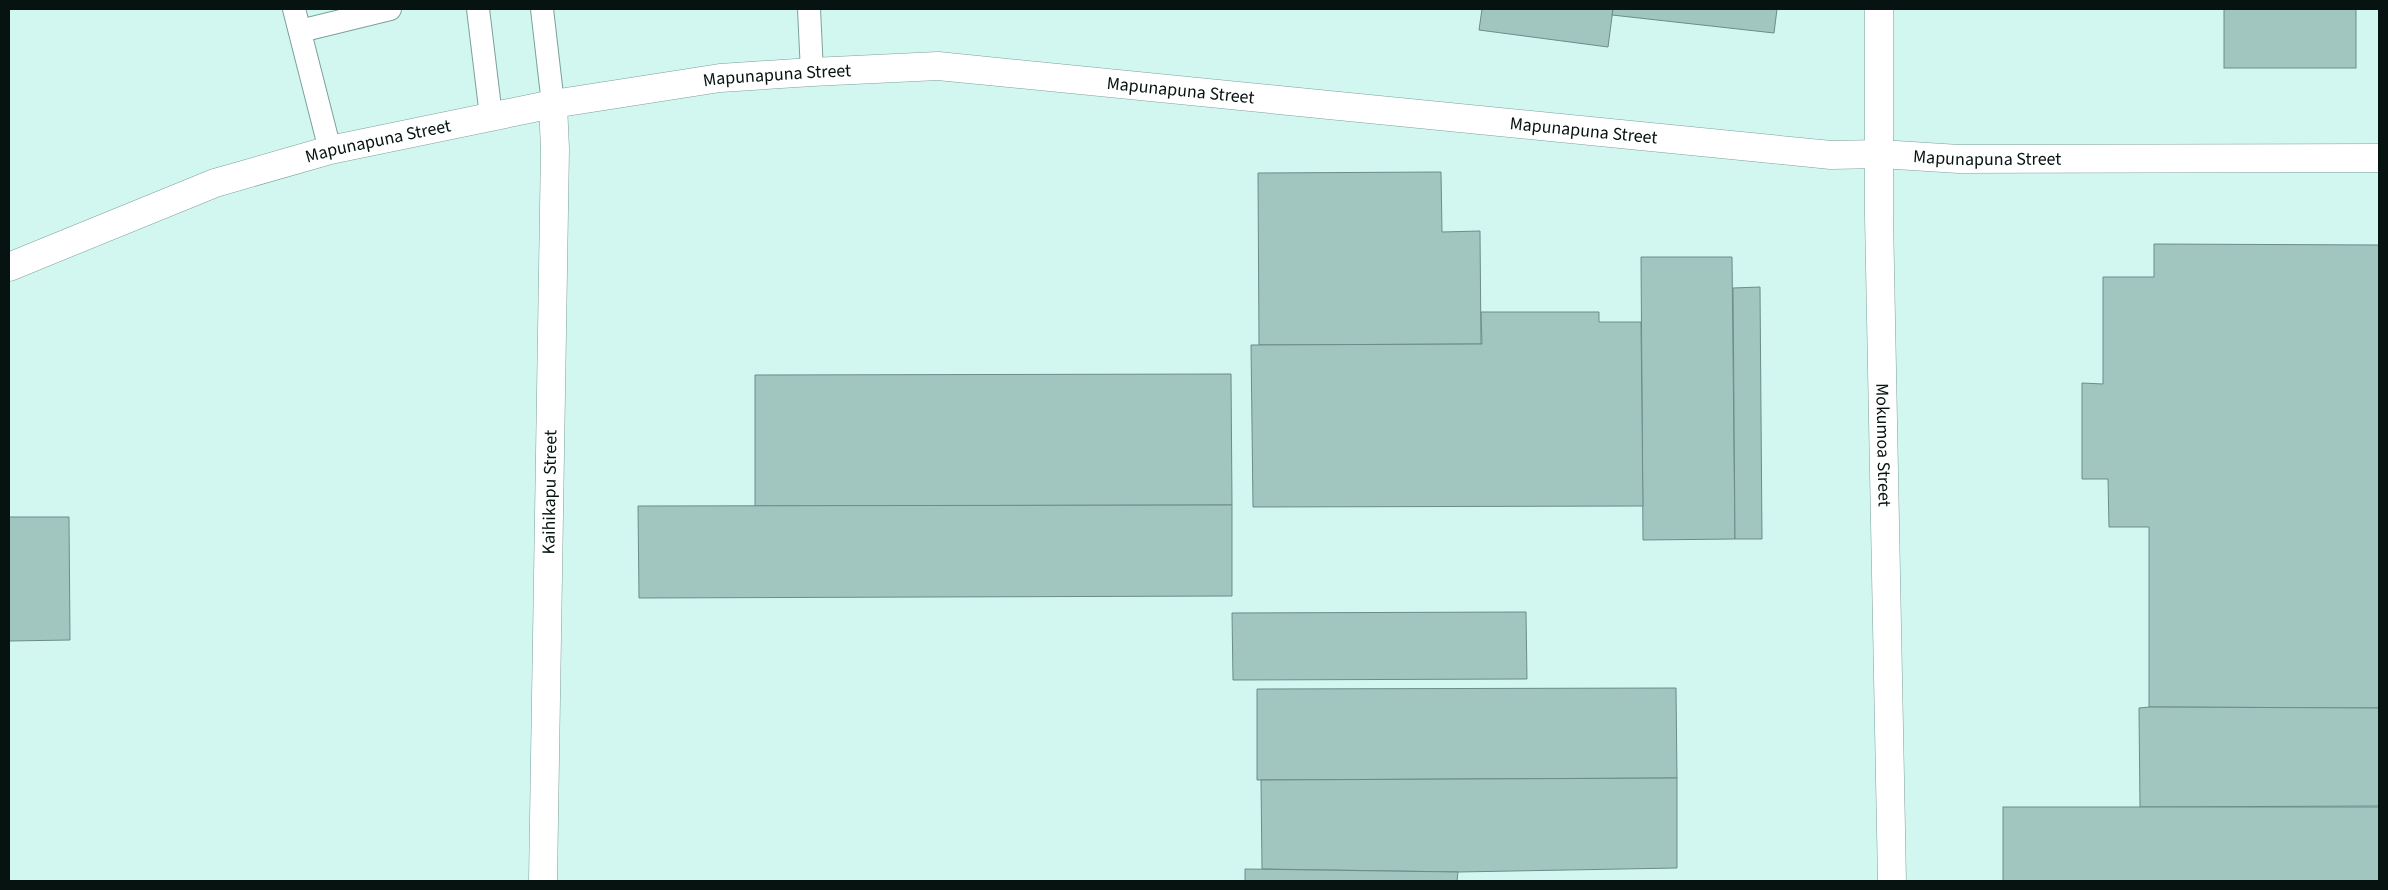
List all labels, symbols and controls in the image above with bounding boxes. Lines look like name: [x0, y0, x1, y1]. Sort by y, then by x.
street label: Mapunapuna Street: [701, 58, 852, 93]
street label: Mapunapuna Street: [1106, 70, 1256, 110]
street label: Mapunapuna Street: [1509, 111, 1659, 150]
street label: Mapunapuna Street: [302, 113, 453, 169]
street label: Mapunapuna Street: [1912, 144, 2061, 172]
street label: Mokumoa Street: [1870, 383, 1897, 507]
street label: Kaihikapu Street: [536, 430, 563, 555]

